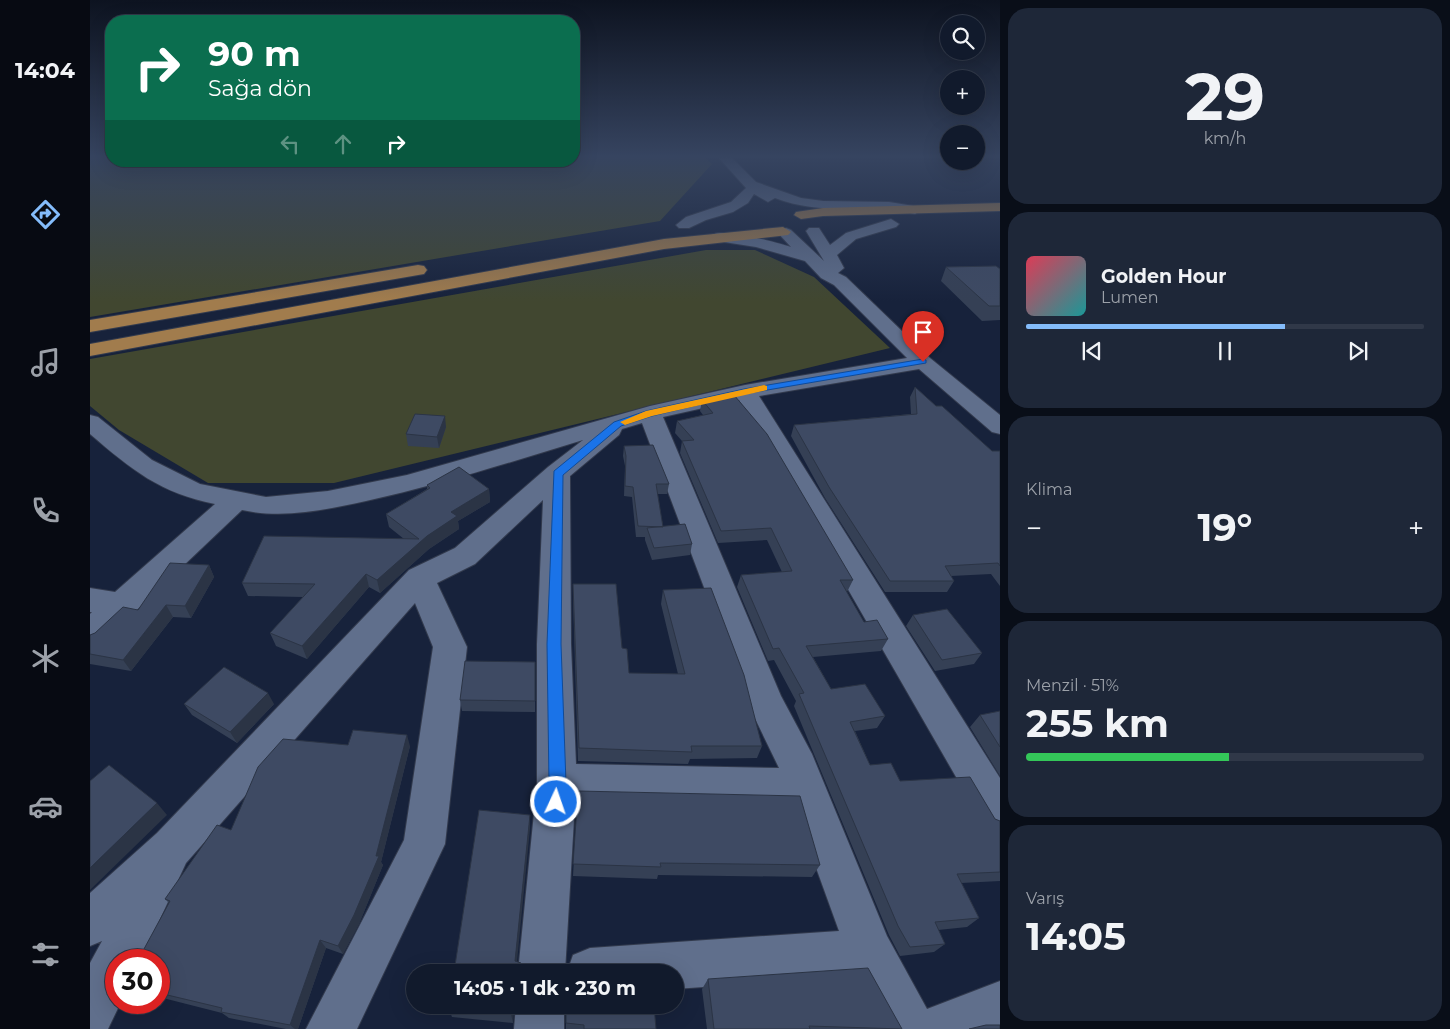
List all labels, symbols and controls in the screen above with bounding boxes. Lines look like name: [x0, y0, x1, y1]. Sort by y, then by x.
map controls: [940, 15, 985, 170]
button: search: [940, 15, 985, 60]
text: 90 m: [208, 32, 301, 75]
icon: right: [125, 35, 190, 100]
text: 14:04: [15, 57, 75, 84]
text: 29: [1185, 57, 1265, 136]
button: +: [940, 70, 985, 115]
text: Sağa dön: [208, 75, 312, 102]
button: −: [940, 125, 985, 170]
text: km/h: [1204, 129, 1246, 148]
icon: left: [276, 130, 304, 158]
icon: ahead: [329, 130, 357, 158]
icon: right: [382, 130, 410, 158]
icon: directions: [28, 197, 63, 232]
text: Golden Hour: [1101, 265, 1227, 288]
text: Lumen: [1101, 288, 1159, 307]
pin: [902, 311, 944, 362]
icon: arrive: [909, 318, 937, 346]
icon: previous: [1078, 337, 1106, 365]
icon: pause: [1211, 337, 1239, 365]
icon: next: [1344, 337, 1372, 365]
icon: music: [28, 345, 63, 380]
text: Klima: [1026, 480, 1072, 499]
icon: phone: [28, 493, 63, 528]
text: 19°: [1198, 504, 1253, 551]
text: −: [1026, 511, 1042, 545]
text: +: [1408, 511, 1424, 545]
icon: climate: [28, 641, 63, 676]
text: Menzil · 51%: [1026, 676, 1119, 695]
text: 255 km: [1026, 700, 1169, 747]
position arrow: [529, 775, 581, 827]
icon: car: [28, 789, 63, 824]
text: Varış: [1026, 889, 1064, 908]
text: 14:05: [1026, 913, 1126, 960]
icon: filters: [28, 937, 63, 972]
speed limit sign: 30: [105, 949, 170, 1014]
text: 14:05 · 1 dk · 230 m: [454, 977, 636, 1000]

